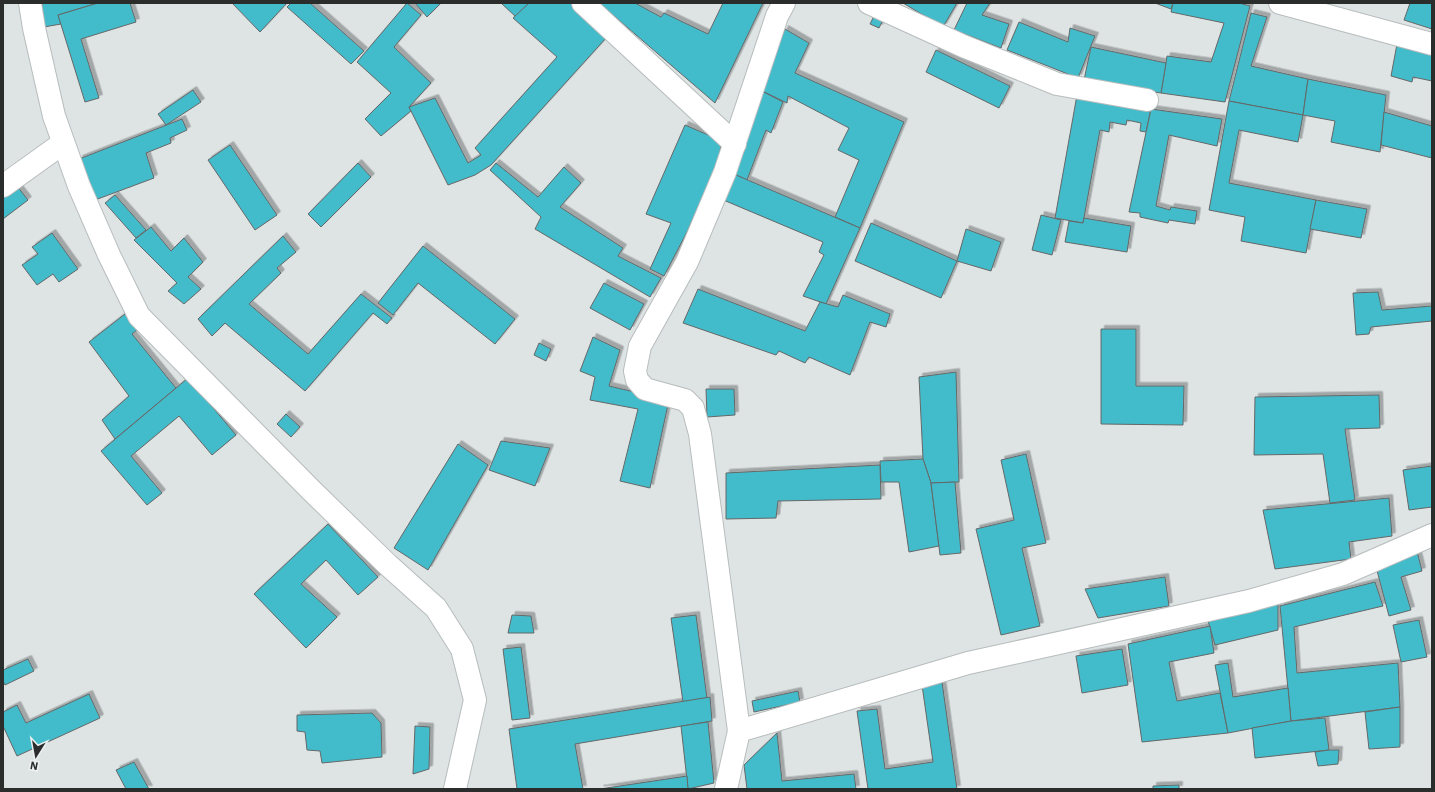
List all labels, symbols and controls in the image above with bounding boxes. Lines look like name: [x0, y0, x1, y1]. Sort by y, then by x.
north arrow: [16, 736, 56, 776]
text: N: [29, 758, 39, 773]

